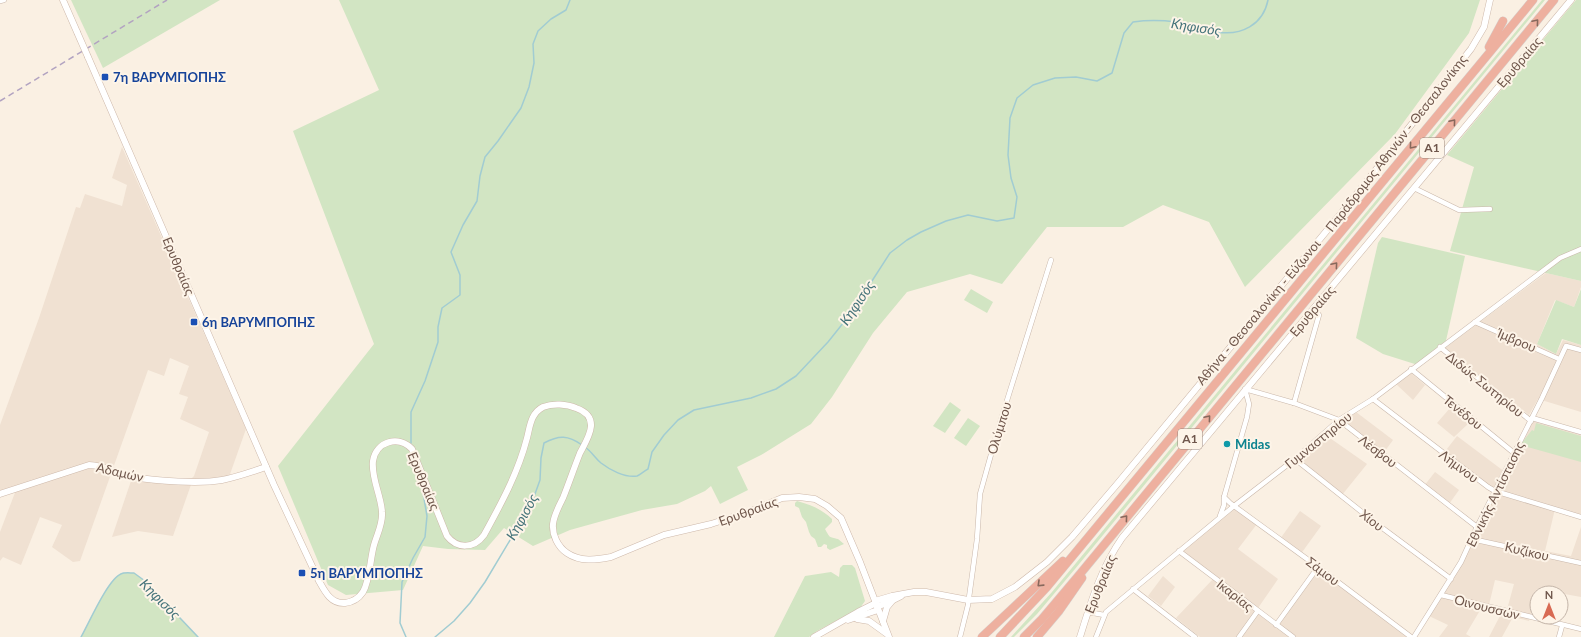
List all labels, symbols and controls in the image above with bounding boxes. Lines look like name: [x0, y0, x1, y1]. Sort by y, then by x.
water label: Κηφισός: [1170, 14, 1223, 39]
one-way arrow: [1532, 19, 1539, 26]
street label: Ερυθραίας: [1493, 33, 1545, 91]
street label: Παράδρομος Αθηνών - Θεσσαλονίκης: [1322, 51, 1470, 235]
place label: 7η ΒΑΡΥΜΠΟΠΗΣ: [113, 69, 226, 85]
marker: 7η ΒΑΡΥΜΠΟΠΗΣ: [100, 72, 110, 82]
one-way arrow: [1449, 119, 1456, 126]
road number: Α1: [1420, 138, 1444, 158]
one-way arrow: [1409, 141, 1416, 149]
street label: Ερυθραίας: [160, 234, 198, 298]
street label: Αθήνα - Θεσσαλονίκη - Εύζωνοι: [1192, 236, 1324, 388]
one-way arrow: [1330, 262, 1337, 270]
water label: Κηφισός: [836, 276, 878, 328]
street label: Ερυθραίας: [1286, 282, 1338, 340]
place label: 6η ΒΑΡΥΜΠΟΠΗΣ: [202, 314, 315, 330]
marker: 6η ΒΑΡΥΜΠΟΠΗΣ: [189, 317, 199, 327]
street label: Ίμβρου: [1493, 324, 1539, 355]
street label: Διδώς Σωτηρίου: [1443, 348, 1527, 420]
street label: Τενέδου: [1440, 391, 1486, 433]
street label: Ολύμπου: [983, 400, 1015, 456]
street label: Γυμναστηρίου: [1281, 408, 1355, 472]
one-way arrow: [1203, 415, 1210, 423]
road number: Α1: [1178, 429, 1202, 449]
street label: Λέσβου: [1356, 431, 1400, 471]
place label: Midas: [1235, 436, 1270, 452]
marker: Midas: [1222, 439, 1232, 449]
street label: Εθνικής Αντίστασης: [1463, 439, 1527, 549]
street label: Λήμνου: [1436, 446, 1482, 486]
street label: Ερυθραίας: [405, 449, 443, 513]
street label: Αδαμών: [95, 459, 145, 485]
water label: Κηφισός: [502, 490, 542, 543]
street label: Ερυθραίας: [716, 493, 780, 529]
street label: Χίου: [1357, 506, 1387, 534]
one-way arrow: [1120, 516, 1127, 523]
street label: Κυζίκου: [1503, 538, 1551, 564]
street label: Ερυθραίας: [1081, 552, 1119, 616]
street label: Σάμου: [1303, 553, 1343, 589]
place label: 5η ΒΑΡΥΜΠΟΠΗΣ: [310, 565, 423, 581]
marker: 5η ΒΑΡΥΜΠΟΠΗΣ: [297, 568, 307, 578]
water label: Κηφισός: [137, 575, 185, 623]
street label: Ικαρίας: [1214, 576, 1256, 614]
one-way arrow: [1037, 579, 1044, 586]
north arrow: [1529, 585, 1569, 625]
text: N: [1545, 588, 1553, 601]
street label: Οινουσσών: [1453, 591, 1522, 623]

